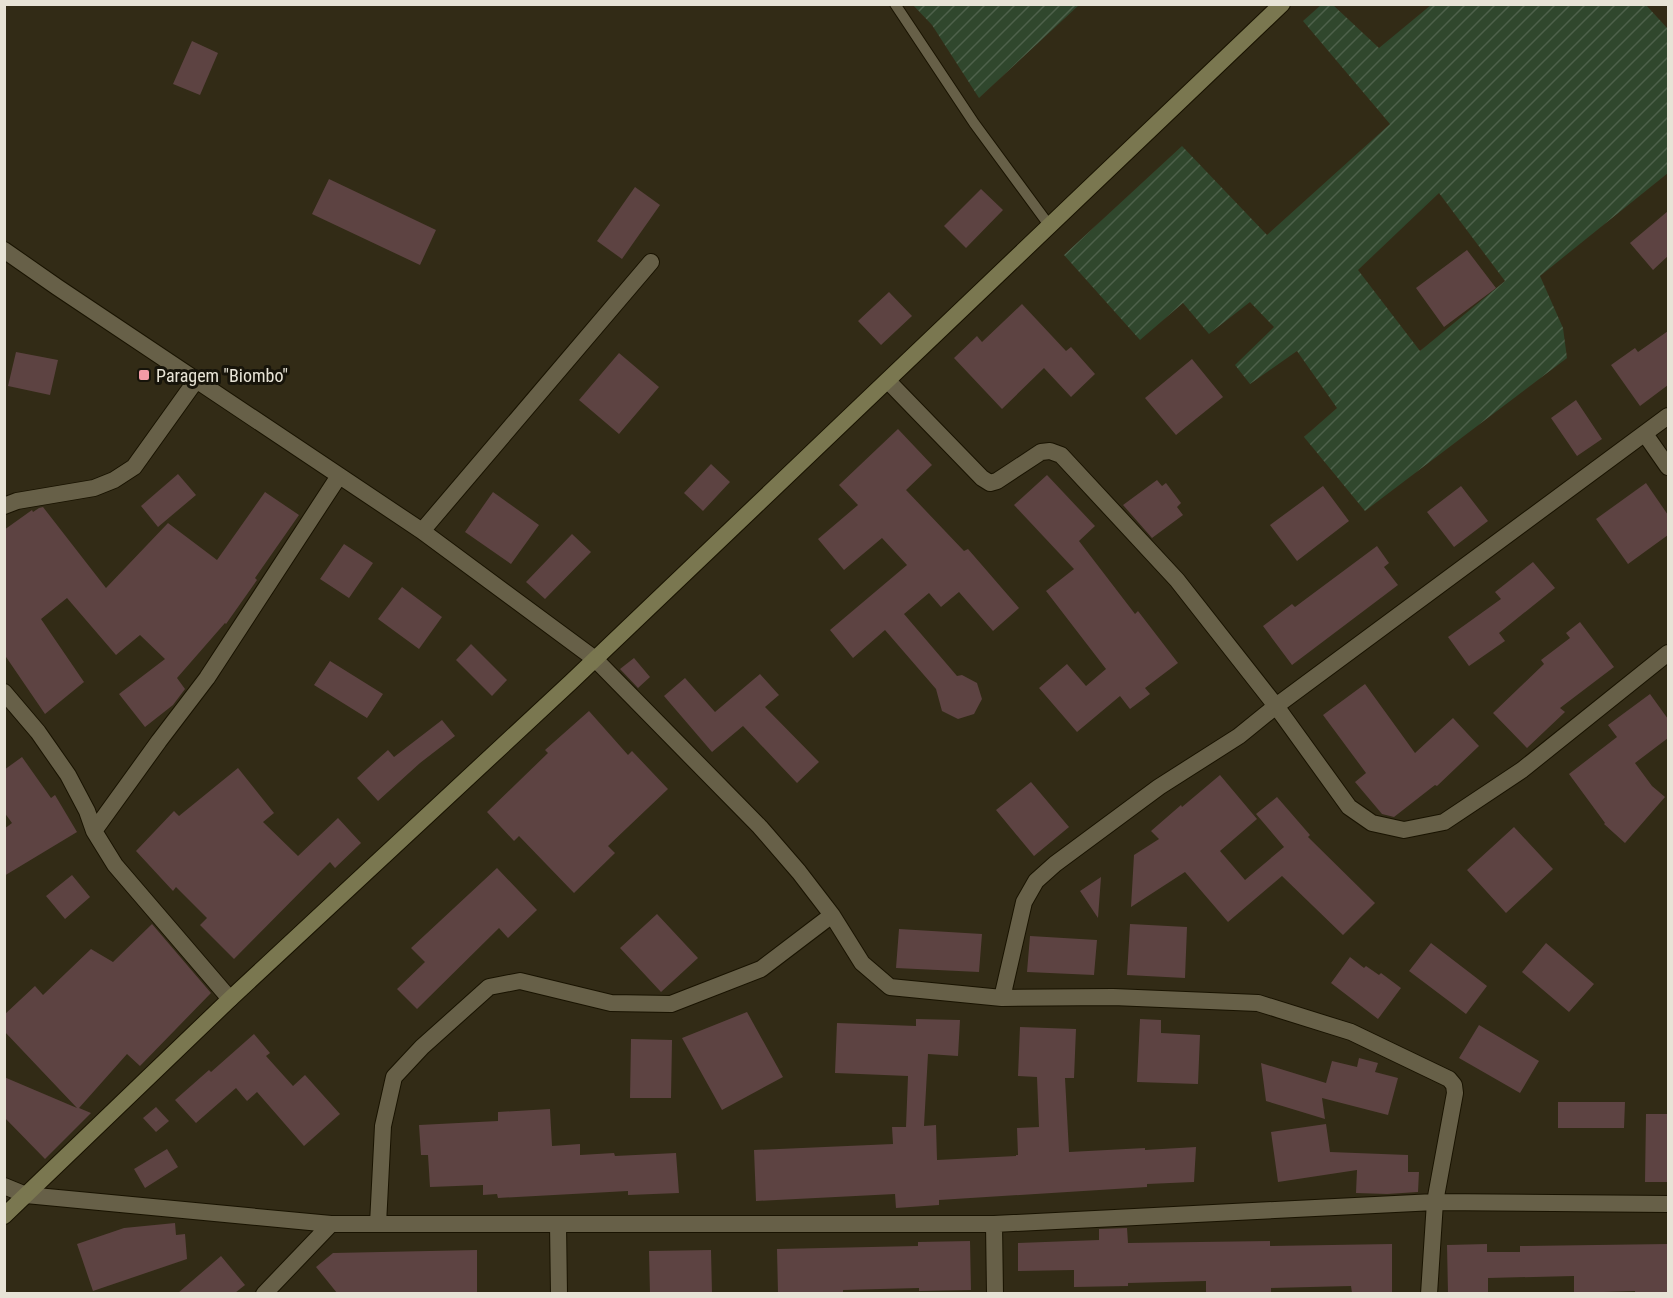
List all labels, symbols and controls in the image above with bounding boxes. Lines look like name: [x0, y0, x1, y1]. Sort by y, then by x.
place label: Paragem "Biombo": [156, 365, 288, 386]
marker: Paragem "Biombo": [137, 368, 151, 382]

